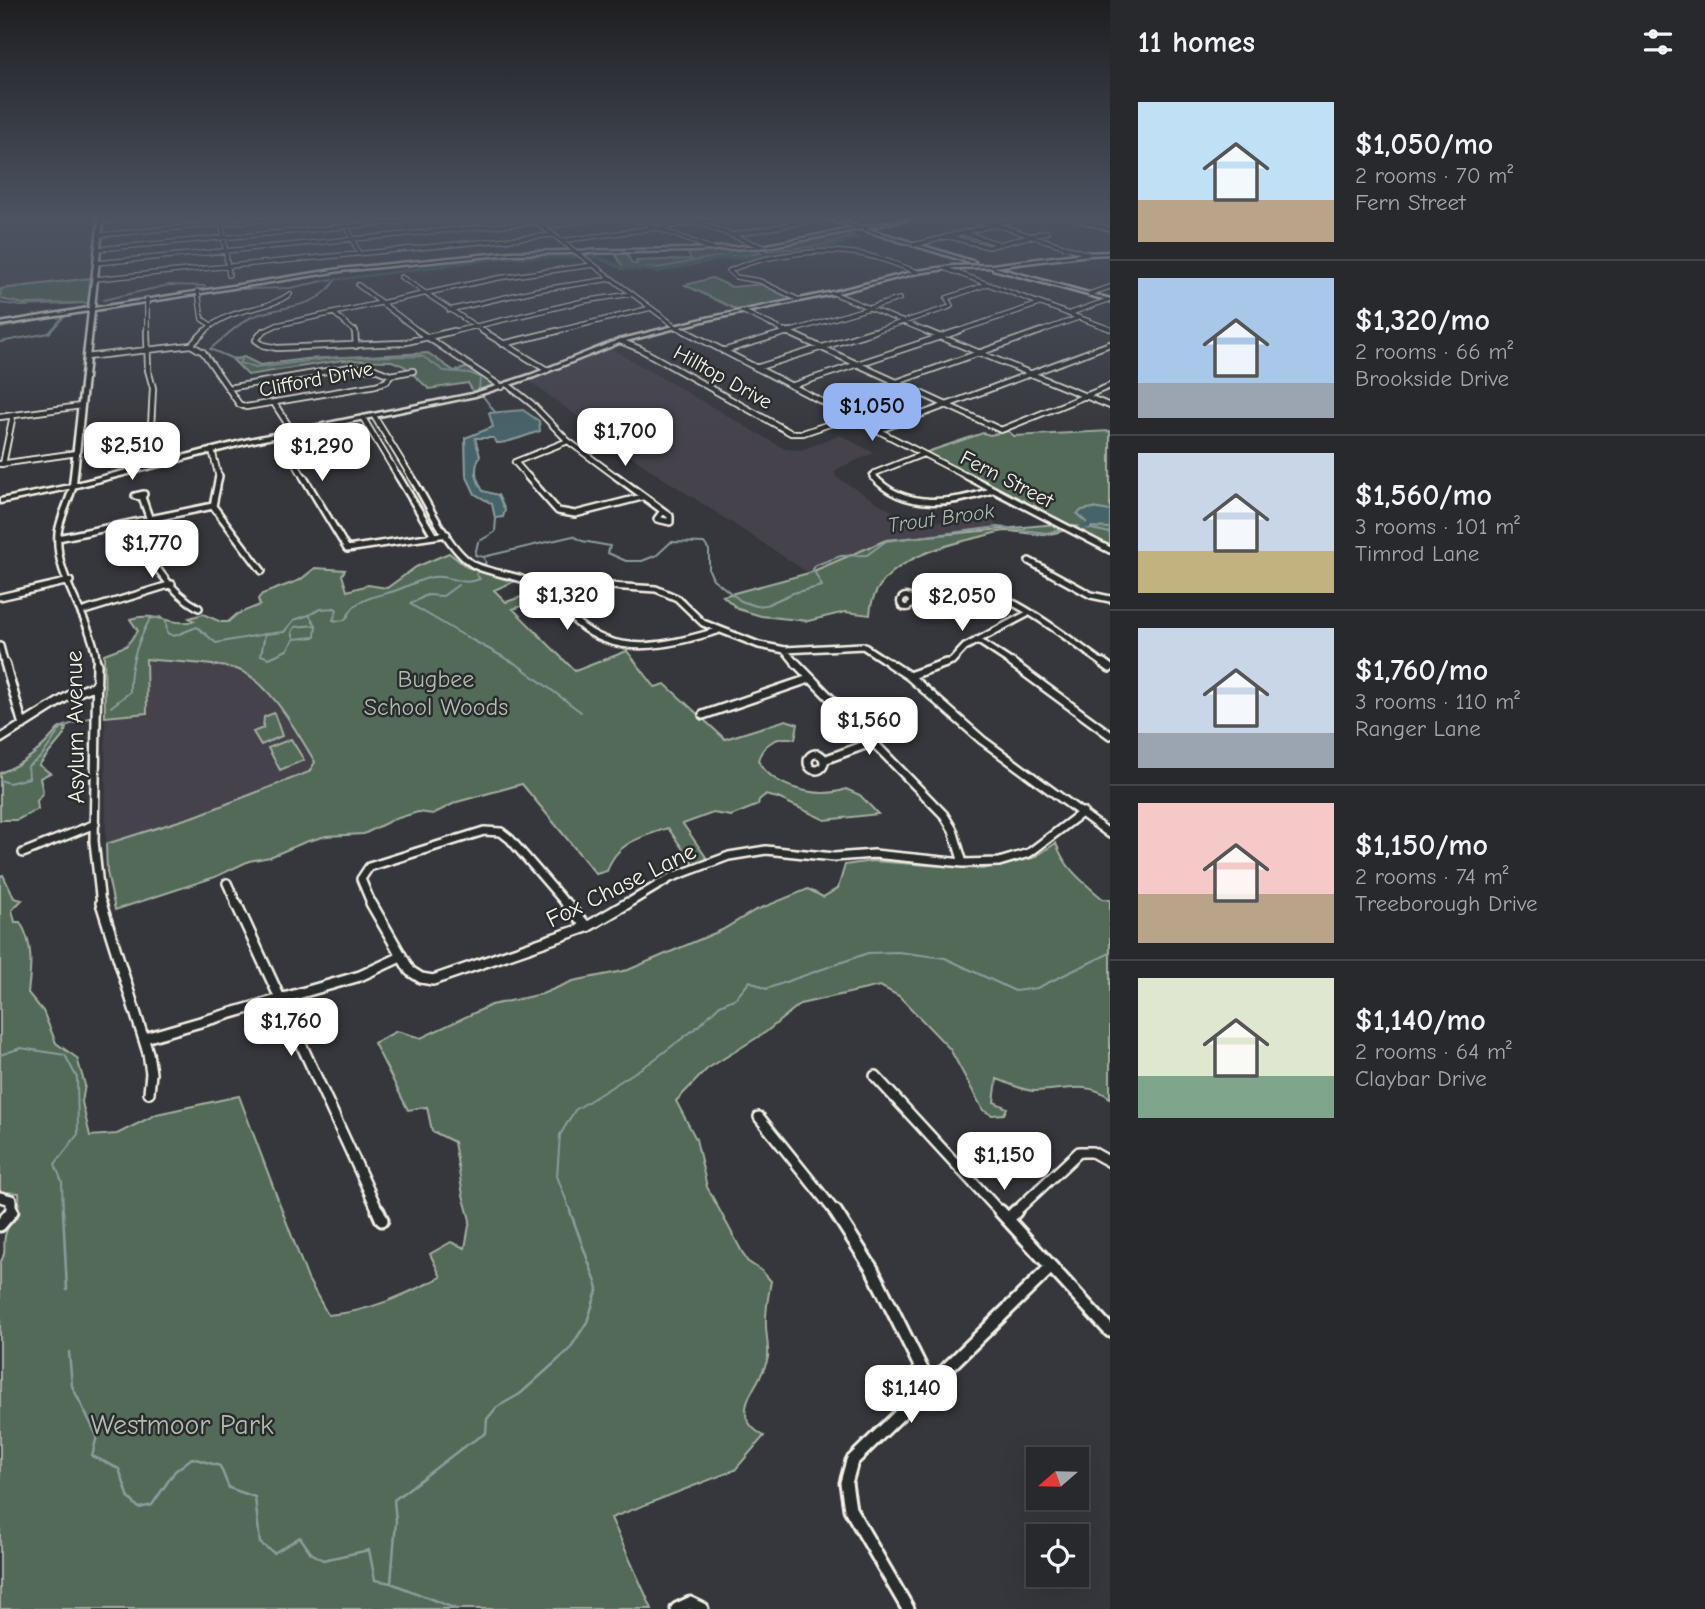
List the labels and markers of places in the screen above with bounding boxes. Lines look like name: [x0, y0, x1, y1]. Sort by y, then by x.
pin: $1,050: [815, 384, 929, 443]
pin: $1,700: [568, 408, 682, 468]
pin: $2,510: [75, 422, 189, 482]
pin: $1,290: [265, 424, 379, 483]
pin: $1,770: [95, 520, 209, 580]
pin: $1,320: [510, 572, 624, 632]
pin: $2,050: [905, 574, 1019, 633]
pin: $1,560: [812, 698, 926, 757]
pin: $1,760: [234, 998, 348, 1058]
pin: $1,150: [947, 1132, 1061, 1192]
pin: $1,140: [854, 1366, 968, 1425]

